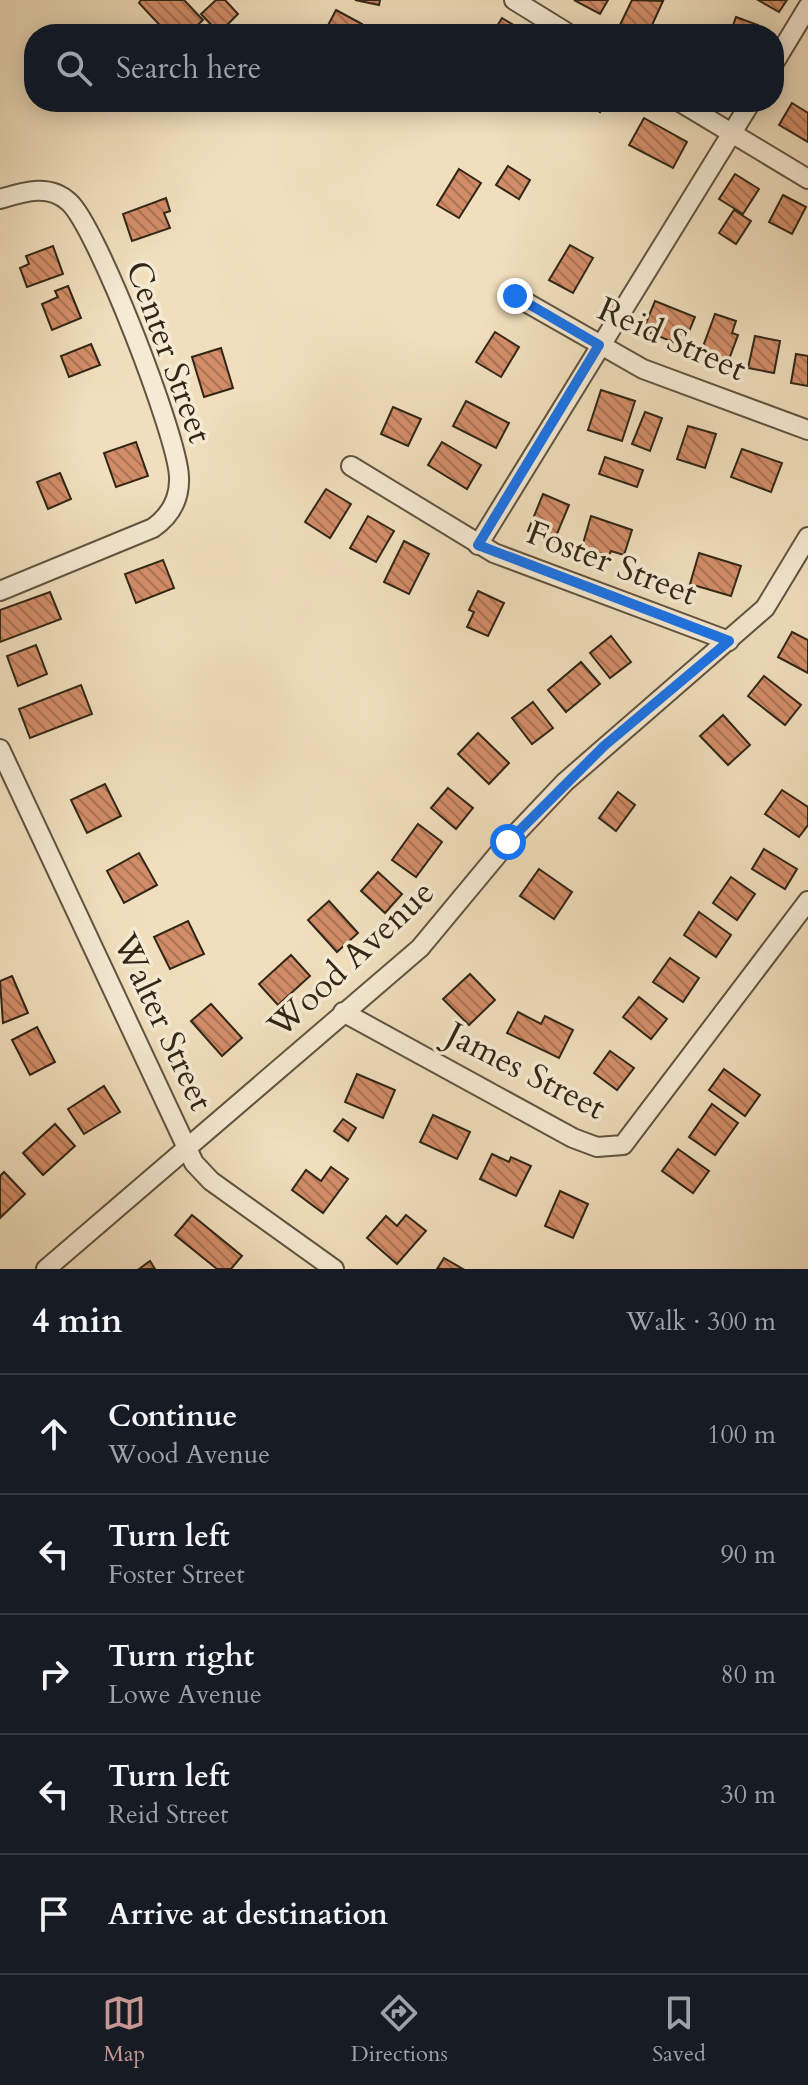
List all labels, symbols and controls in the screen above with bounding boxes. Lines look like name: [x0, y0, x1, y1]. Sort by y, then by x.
search box: [24, 24, 784, 112]
icon: search: [52, 46, 96, 90]
text: Search here: [116, 48, 261, 89]
street label: Center Street: [115, 255, 223, 450]
route end: [497, 278, 533, 314]
street label: Reid Street: [591, 286, 754, 392]
street label: Foster Street: [520, 510, 704, 617]
route start: [490, 824, 526, 860]
street label: Wood Avenue: [257, 870, 444, 1049]
street label: Walter Street: [101, 925, 224, 1118]
street label: James Street: [434, 1009, 614, 1131]
text: 4 min: [32, 1298, 123, 1344]
text: Walk · 300 m: [626, 1304, 776, 1339]
text: Continue: [108, 1396, 237, 1437]
icon: ahead: [32, 1412, 76, 1456]
text: 100 m: [707, 1417, 776, 1452]
text: Wood Avenue: [108, 1437, 270, 1472]
text: Turn left: [108, 1516, 230, 1557]
icon: left: [32, 1532, 76, 1576]
text: 90 m: [720, 1537, 776, 1572]
text: Foster Street: [108, 1557, 245, 1592]
text: Turn right: [108, 1636, 254, 1677]
icon: right: [32, 1652, 76, 1696]
text: 80 m: [720, 1657, 776, 1692]
text: Lowe Avenue: [108, 1677, 262, 1712]
text: Turn left: [108, 1756, 230, 1797]
icon: left: [32, 1772, 76, 1816]
text: 30 m: [720, 1777, 776, 1812]
text: Reid Street: [108, 1797, 229, 1832]
icon: arrive: [32, 1892, 76, 1936]
text: Arrive at destination: [108, 1894, 388, 1935]
tab: Map: [102, 1991, 146, 2069]
tab: Directions: [351, 1991, 448, 2069]
tab: Saved: [652, 1991, 706, 2069]

